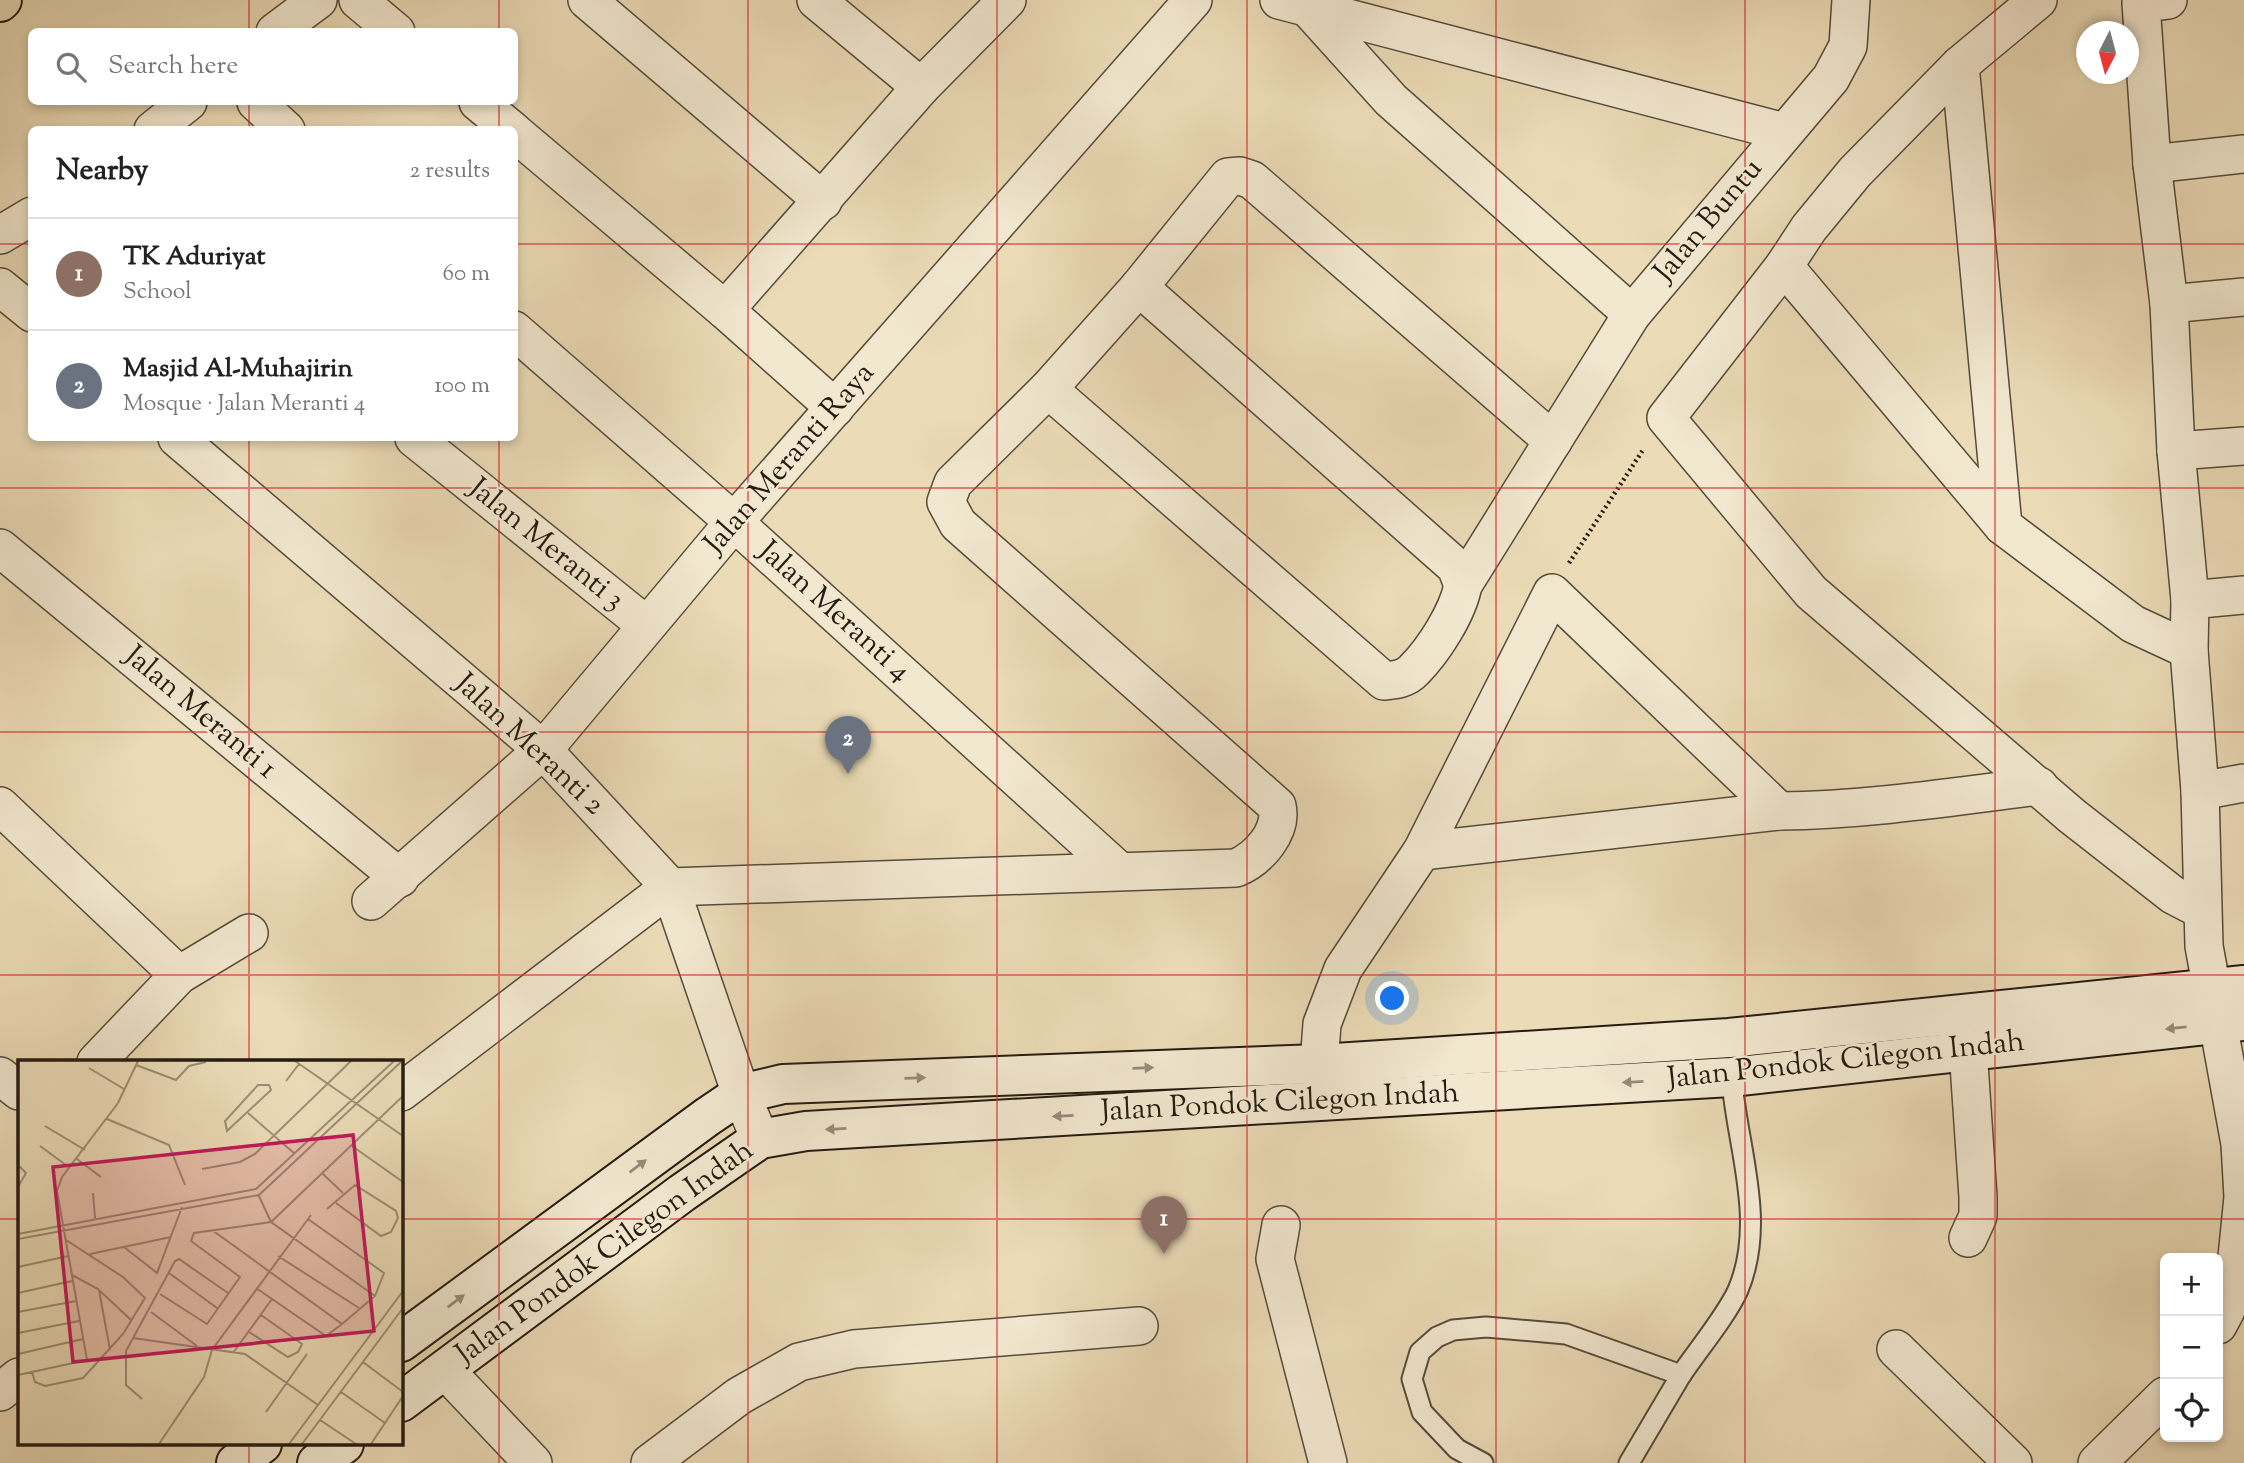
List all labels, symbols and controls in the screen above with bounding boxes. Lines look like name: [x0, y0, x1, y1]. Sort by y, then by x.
north arrow: [2076, 21, 2139, 84]
search box: [28, 28, 518, 105]
icon: search: [52, 48, 90, 86]
text: Search here: [108, 48, 238, 85]
text: Nearby: [56, 150, 148, 193]
street label: Jalan Buntu: [1643, 150, 1774, 294]
text: 2 results: [410, 155, 490, 188]
text: TK Aduriyat: [123, 239, 265, 276]
text: 1: [75, 258, 83, 291]
text: 60 m: [442, 258, 490, 291]
text: School: [123, 276, 192, 309]
text: Masjid Al-Muhajirin: [123, 351, 353, 388]
street label: Jalan Meranti Raya: [693, 354, 886, 566]
text: 2: [74, 370, 84, 403]
text: 100 m: [434, 370, 490, 403]
text: Mosque · Jalan Meranti 4: [123, 388, 365, 421]
street label: Jalan Meranti 3: [457, 467, 633, 621]
street label: Jalan Meranti 4: [747, 530, 920, 692]
street label: Jalan Meranti 1: [113, 635, 286, 790]
street label: Jalan Meranti 2: [443, 663, 614, 826]
pin: 2: [825, 716, 871, 774]
your location: [1375, 981, 1409, 1015]
street label: Jalan Pondok Cilegon Indah: [1663, 1021, 2027, 1101]
one-way arrow: [2165, 1022, 2187, 1033]
inset map: [18, 1060, 402, 1446]
one-way arrow: [1132, 1063, 1154, 1074]
one-way arrow: [905, 1072, 927, 1083]
street label: Jalan Pondok Cilegon Indah: [1098, 1072, 1461, 1134]
one-way arrow: [1622, 1077, 1644, 1088]
one-way arrow: [1052, 1111, 1074, 1122]
one-way arrow: [825, 1124, 847, 1135]
street label: Jalan Pondok Cilegon Indah: [446, 1130, 763, 1377]
one-way arrow: [629, 1159, 648, 1173]
pin: 1: [1141, 1196, 1187, 1254]
map controls: [2160, 1253, 2223, 1442]
button: +: [2160, 1253, 2223, 1316]
one-way arrow: [446, 1294, 464, 1309]
button: −: [2160, 1316, 2223, 1379]
button: locate: [2160, 1379, 2223, 1442]

